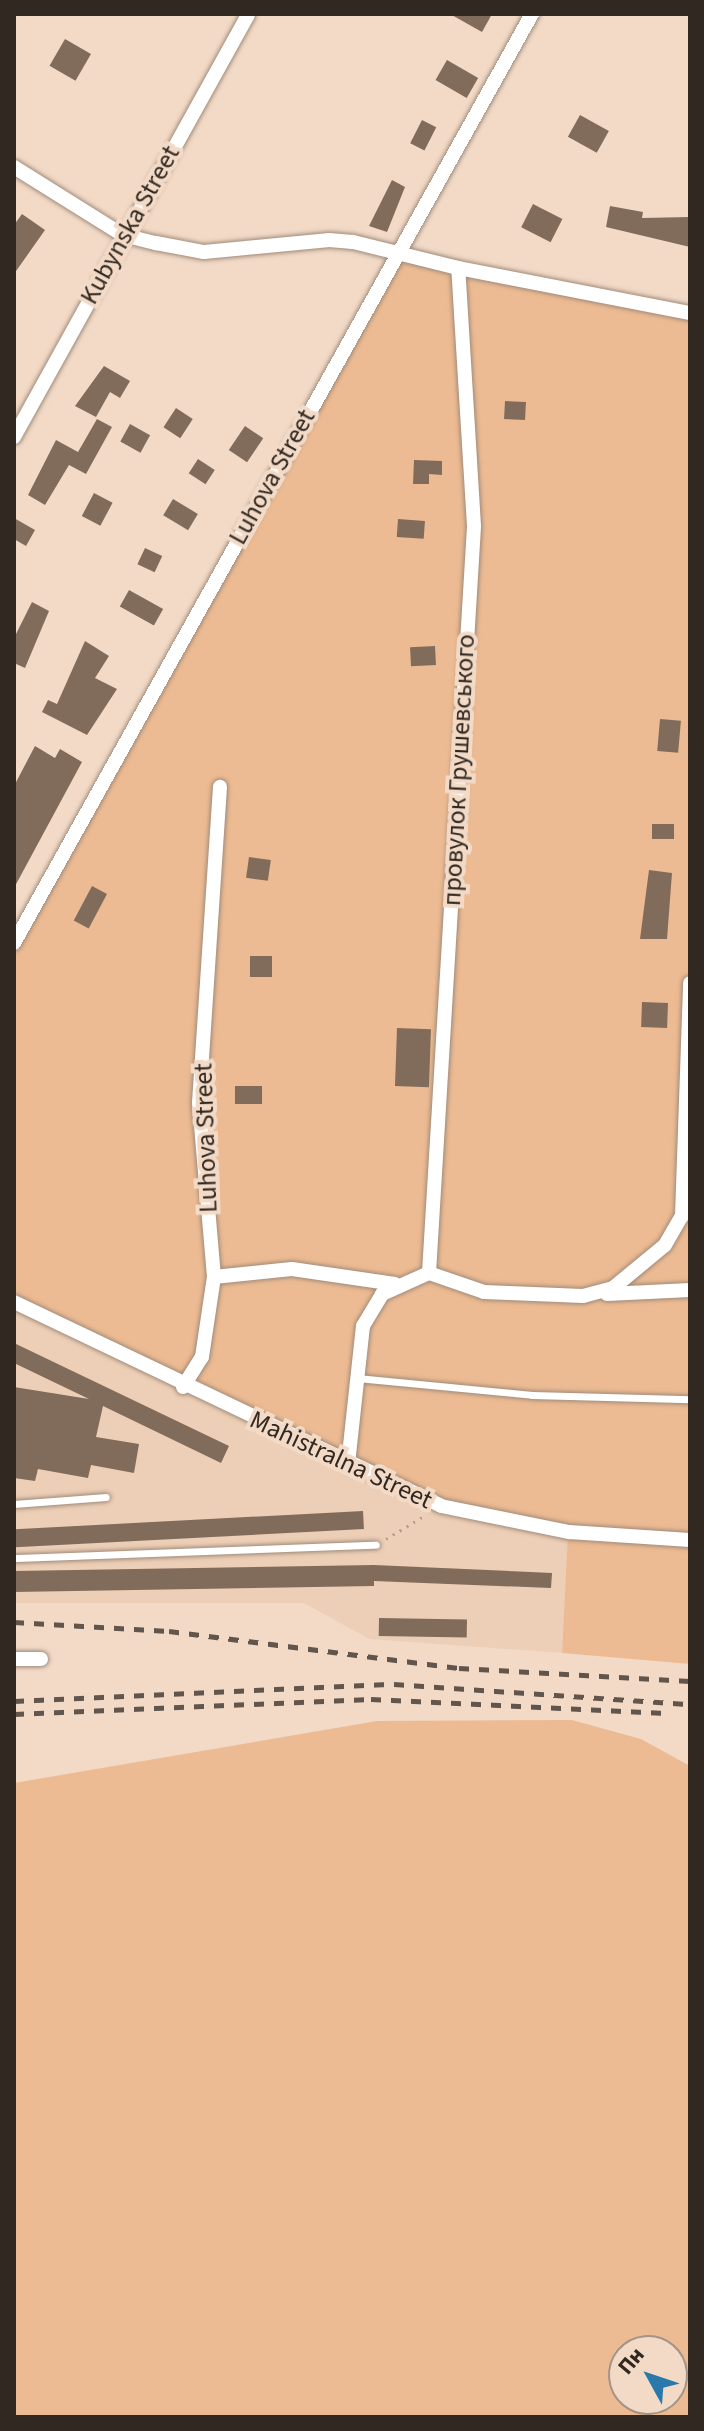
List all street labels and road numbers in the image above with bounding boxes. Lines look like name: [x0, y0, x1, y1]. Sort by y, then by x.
street label: Kubynska Street: [74, 140, 186, 310]
street label: Luhova Street: [222, 404, 322, 550]
street label: провулок Грушевського: [436, 633, 482, 907]
street label: Luhova Street: [188, 1063, 224, 1213]
street label: Mahistralna Street: [245, 1404, 437, 1516]

